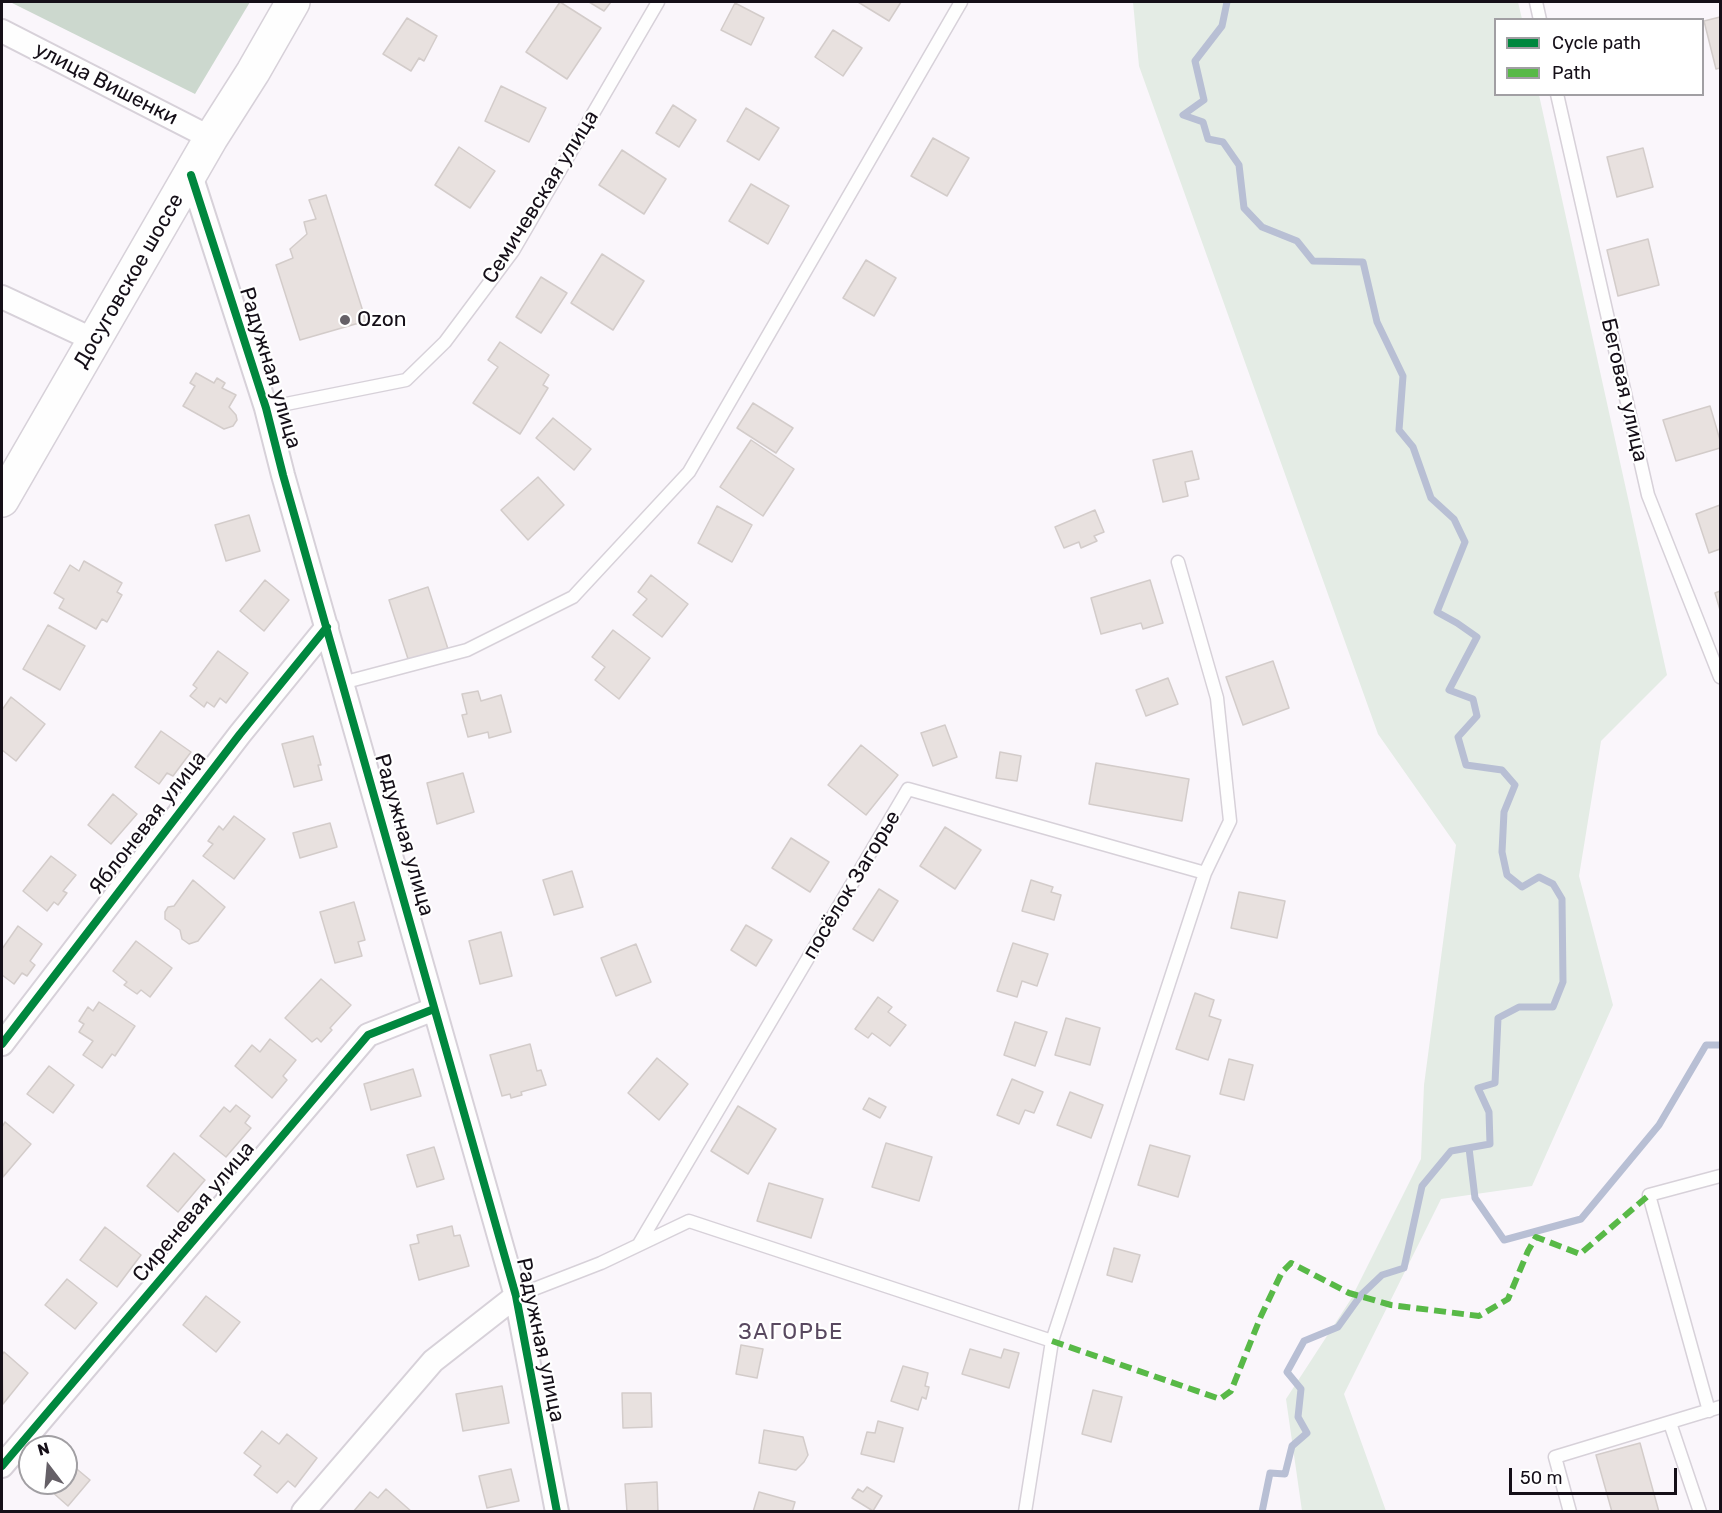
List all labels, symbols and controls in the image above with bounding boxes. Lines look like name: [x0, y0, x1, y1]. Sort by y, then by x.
legend: [1494, 18, 1704, 96]
text: Cycle path: [1552, 32, 1641, 54]
street label: улица Вишенки: [30, 37, 182, 131]
text: Path: [1552, 62, 1591, 84]
street label: Семичевская улица: [477, 106, 605, 288]
street label: Досуговское шоссе: [69, 189, 189, 373]
street label: Радужная улица: [233, 284, 307, 452]
place label: Ozon: [357, 307, 407, 333]
marker: Ozon: [338, 313, 352, 327]
street label: Беговая улица: [1595, 316, 1653, 464]
street label: Яблоневая улица: [84, 746, 212, 900]
street label: Радужная улица: [369, 751, 439, 919]
street label: посёлок Загорье: [798, 806, 906, 964]
street label: Сиреневая улица: [128, 1137, 260, 1287]
street label: Радужная улица: [510, 1256, 570, 1424]
district label: ЗАГОРЬЕ: [738, 1320, 844, 1346]
north arrow: [18, 1435, 78, 1495]
text: N: [35, 1438, 52, 1460]
scale bar: [1512, 1456, 1680, 1494]
text: 50 m: [1520, 1467, 1563, 1489]

